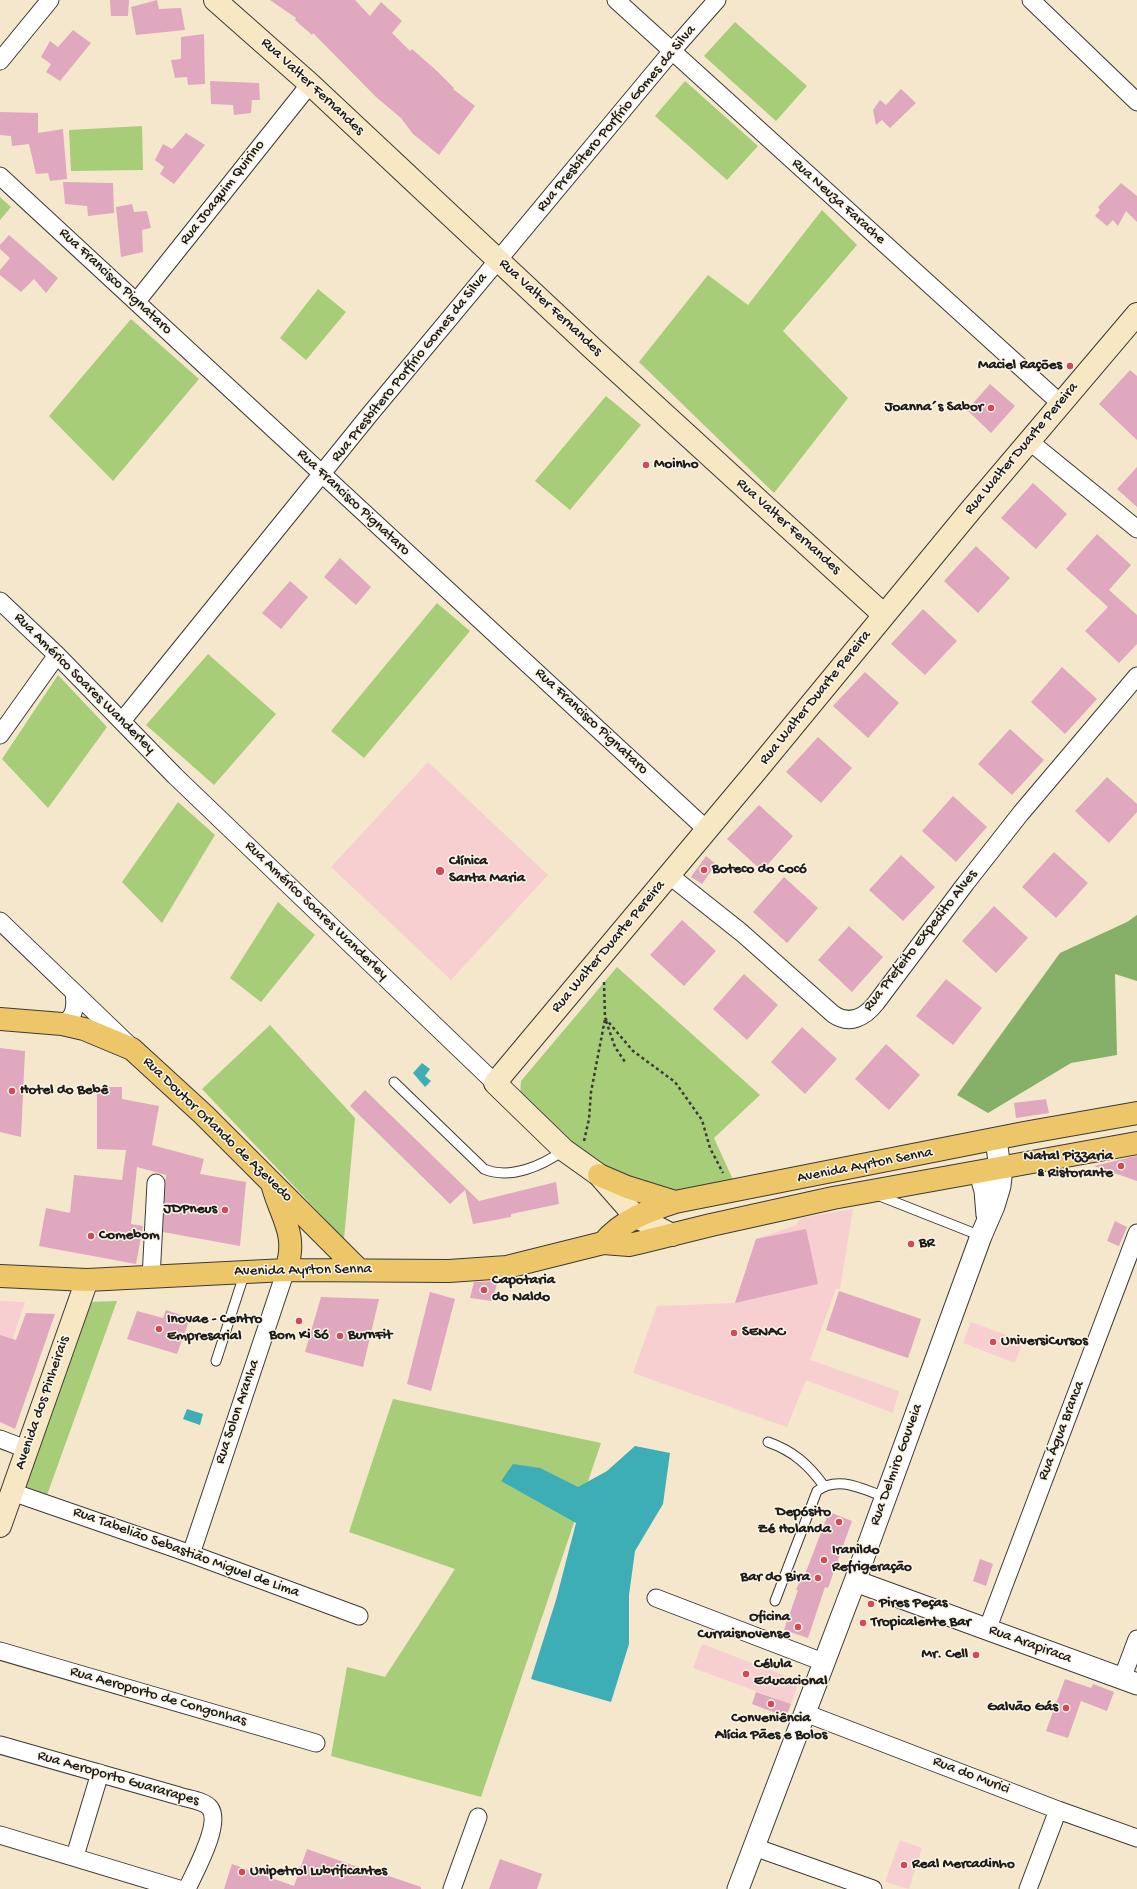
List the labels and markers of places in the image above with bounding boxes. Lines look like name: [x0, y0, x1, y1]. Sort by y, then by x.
place label: Maciel Rações: [978, 357, 1062, 375]
marker: Maciel Rações: [1065, 361, 1075, 371]
place label: Joanna´s Sabor: [885, 399, 983, 417]
marker: Joanna´s Sabor: [986, 403, 996, 413]
place label: Moinho: [654, 456, 698, 474]
marker: Moinho: [641, 460, 651, 470]
place label: Clínica Santa Maria: [449, 853, 525, 888]
place label: Boteco do Cocó: [712, 861, 807, 879]
marker: Clínica Santa Maria: [434, 865, 446, 877]
marker: Boteco do Cocó: [699, 865, 709, 875]
place label: Hotel do Bebê: [20, 1082, 108, 1100]
marker: Hotel do Bebê: [7, 1086, 17, 1096]
place label: Natal Pizzaria & Ristorante: [1024, 1148, 1113, 1183]
marker: Natal Pizzaria & Ristorante: [1116, 1161, 1126, 1171]
place label: JDPneus: [164, 1201, 217, 1219]
marker: JDPneus: [220, 1205, 230, 1215]
place label: Comebom: [99, 1227, 160, 1245]
marker: Comebom: [86, 1231, 96, 1241]
place label: BR: [919, 1235, 935, 1253]
marker: BR: [906, 1239, 916, 1249]
place label: Capotaria do Naldo: [492, 1272, 555, 1307]
marker: Capotaria do Naldo: [479, 1285, 489, 1295]
place label: Inovae - Centro Empresarial: [167, 1311, 262, 1346]
marker: Bom Ki Só: [294, 1316, 304, 1326]
marker: Inovae - Centro Empresarial: [154, 1324, 164, 1334]
place label: SENAC: [742, 1324, 785, 1342]
place label: Bom Ki Só: [269, 1327, 329, 1345]
place label: BurnFit: [348, 1327, 392, 1345]
marker: SENAC: [729, 1328, 739, 1338]
marker: BurnFit: [335, 1331, 345, 1341]
place label: UniversiCursos: [1001, 1333, 1088, 1351]
marker: UniversiCursos: [988, 1337, 998, 1347]
place label: Depósito Zé Holanda: [758, 1504, 831, 1539]
marker: Depósito Zé Holanda: [834, 1517, 844, 1527]
place label: Iranildo Refrigeração: [832, 1542, 912, 1577]
marker: Iranildo Refrigeração: [819, 1555, 829, 1565]
place label: Bar do Bira: [740, 1569, 810, 1587]
marker: Bar do Bira: [813, 1573, 823, 1583]
place label: Pires Peças: [879, 1595, 948, 1613]
marker: Pires Peças: [866, 1599, 876, 1609]
place label: Oficina Curraisnovense: [697, 1609, 790, 1644]
place label: Tropicalente Bar: [871, 1614, 971, 1632]
marker: Tropicalente Bar: [858, 1618, 868, 1628]
marker: Oficina Curraisnovense: [793, 1622, 803, 1632]
place label: Mr. Cell: [922, 1646, 968, 1664]
marker: Mr. Cell: [971, 1650, 981, 1660]
place label: Célula Educacional: [754, 1656, 827, 1691]
marker: Célula Educacional: [741, 1669, 751, 1679]
marker: Conveniência Alícia Pães e Bolos: [766, 1699, 776, 1709]
place label: Galvão Gás: [987, 1699, 1058, 1717]
marker: Galvão Gás: [1061, 1703, 1071, 1713]
place label: Conveniência Alícia Pães e Bolos: [715, 1710, 827, 1745]
place label: Real Mercadinho: [912, 1856, 1015, 1874]
marker: Real Mercadinho: [899, 1860, 909, 1870]
place label: Unipetrol Lubrificantes: [250, 1863, 387, 1881]
marker: Unipetrol Lubrificantes: [237, 1867, 247, 1877]

